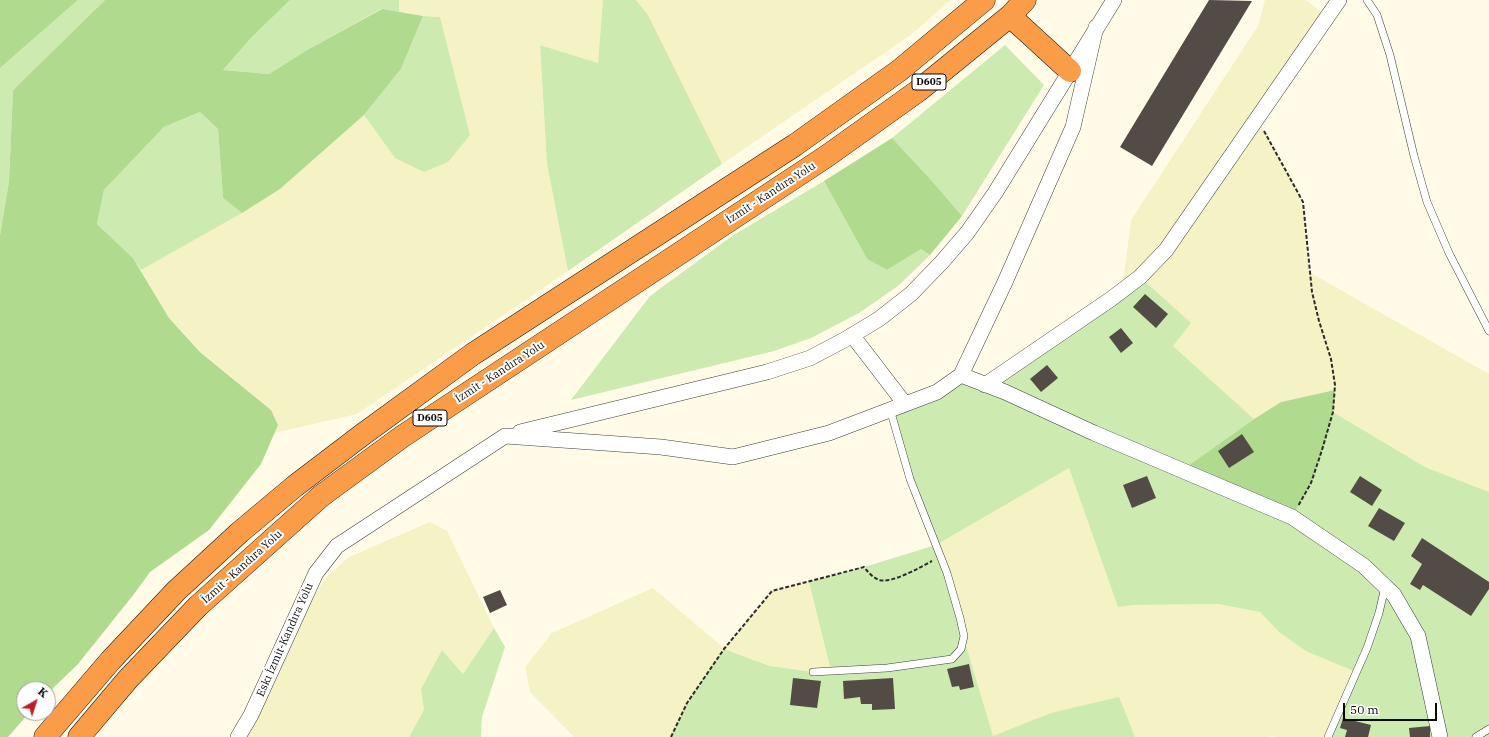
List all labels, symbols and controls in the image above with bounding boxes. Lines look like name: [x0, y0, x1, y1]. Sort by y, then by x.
road number: D605: [912, 74, 946, 90]
street label: İzmit - Kandıra Yolu: [724, 159, 818, 227]
street label: İzmit - Kandıra Yolu: [453, 338, 547, 406]
road number: D605: [413, 410, 447, 426]
street label: İzmit - Kandıra Yolu: [199, 528, 285, 606]
street label: Eskı İzmit-Kandıra Yolu: [254, 581, 316, 699]
north arrow: [16, 681, 56, 721]
text: K: [35, 684, 51, 701]
scale bar: [1345, 695, 1439, 721]
text: 50 m: [1350, 702, 1379, 717]

